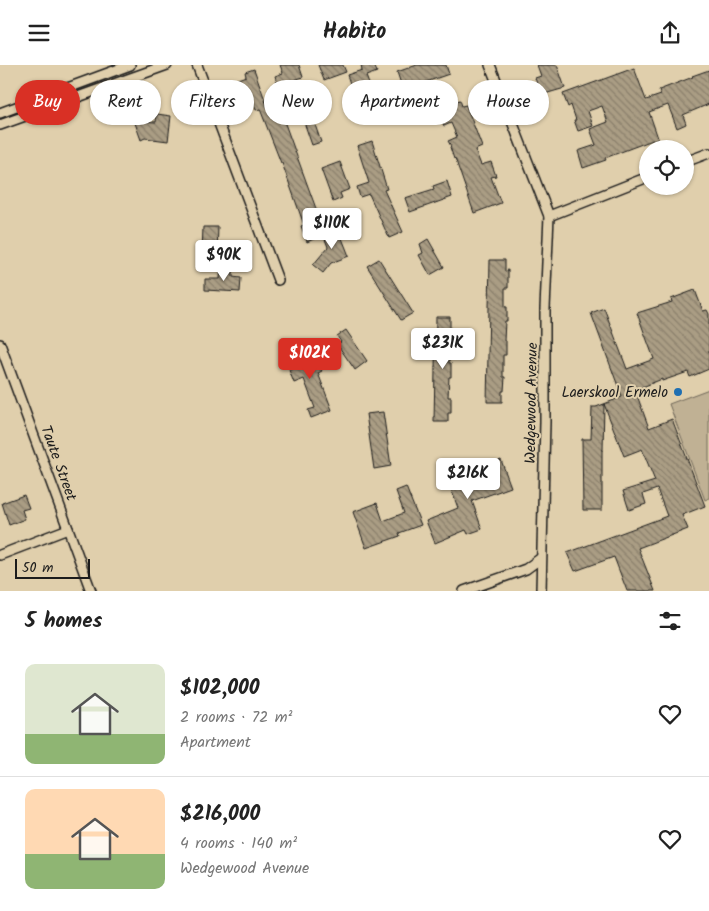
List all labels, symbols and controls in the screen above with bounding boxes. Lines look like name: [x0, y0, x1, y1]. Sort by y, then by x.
text: Habito: [323, 15, 386, 50]
icon: menu: [25, 19, 53, 47]
icon: share: [656, 19, 684, 47]
chip: Buy: [15, 80, 80, 125]
chip: Rent: [90, 80, 161, 125]
chip: Filters: [171, 80, 254, 125]
chip: New: [264, 80, 332, 125]
chip: Apartment: [342, 80, 458, 125]
chip: House: [468, 80, 549, 125]
map controls: [639, 140, 694, 195]
button: locate: [639, 140, 694, 195]
pin: $110K: [297, 207, 367, 250]
text: $110K: [314, 211, 350, 236]
pin: $90K: [194, 239, 254, 282]
text: $90K: [206, 243, 242, 268]
pin: $231K: [408, 327, 478, 370]
text: $231K: [422, 331, 464, 356]
pin: $102K: [275, 337, 345, 380]
text: $102K: [289, 341, 331, 366]
street label: Wedgewood Avenue: [519, 342, 545, 464]
place label: Laerskool Ermelo: [561, 381, 668, 405]
marker: Laerskool Ermelo: [672, 386, 684, 398]
street label: Taute Street: [33, 422, 83, 505]
pin: $216K: [433, 457, 503, 500]
text: $216K: [447, 461, 489, 486]
scale bar: [15, 556, 90, 579]
text: 50 m: [22, 557, 53, 579]
text: 5 homes: [25, 605, 102, 638]
icon: filters: [656, 607, 684, 635]
text: $102,000: [180, 672, 260, 705]
icon: home: [65, 684, 125, 744]
icon: heart: [656, 700, 684, 728]
text: 2 rooms · 72 m²: [180, 705, 292, 730]
text: Apartment: [180, 730, 251, 755]
text: $216,000: [180, 798, 260, 831]
icon: home: [65, 809, 125, 869]
icon: heart: [656, 825, 684, 853]
text: 4 rooms · 140 m²: [180, 831, 297, 856]
text: Wedgewood Avenue: [180, 856, 309, 881]

